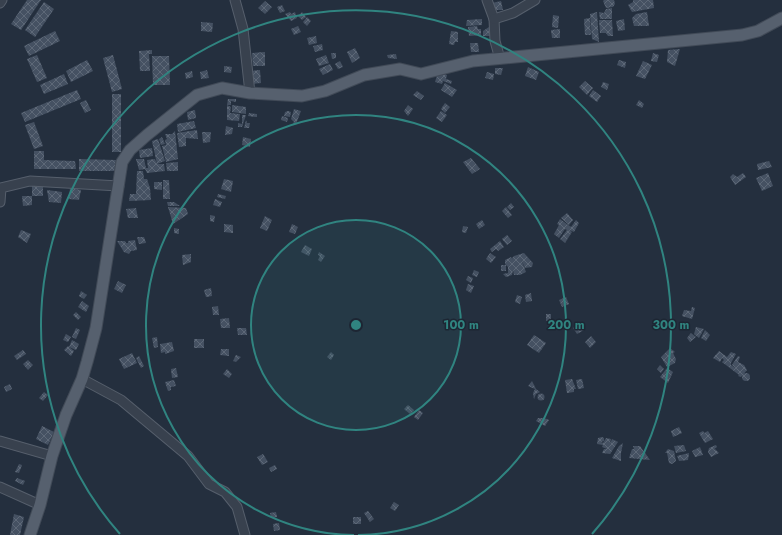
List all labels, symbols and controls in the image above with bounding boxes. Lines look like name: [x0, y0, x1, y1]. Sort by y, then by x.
text: 100 m: [443, 316, 479, 334]
text: 200 m: [547, 316, 585, 334]
text: 300 m: [653, 316, 690, 334]
centre of rings: [349, 318, 363, 332]

